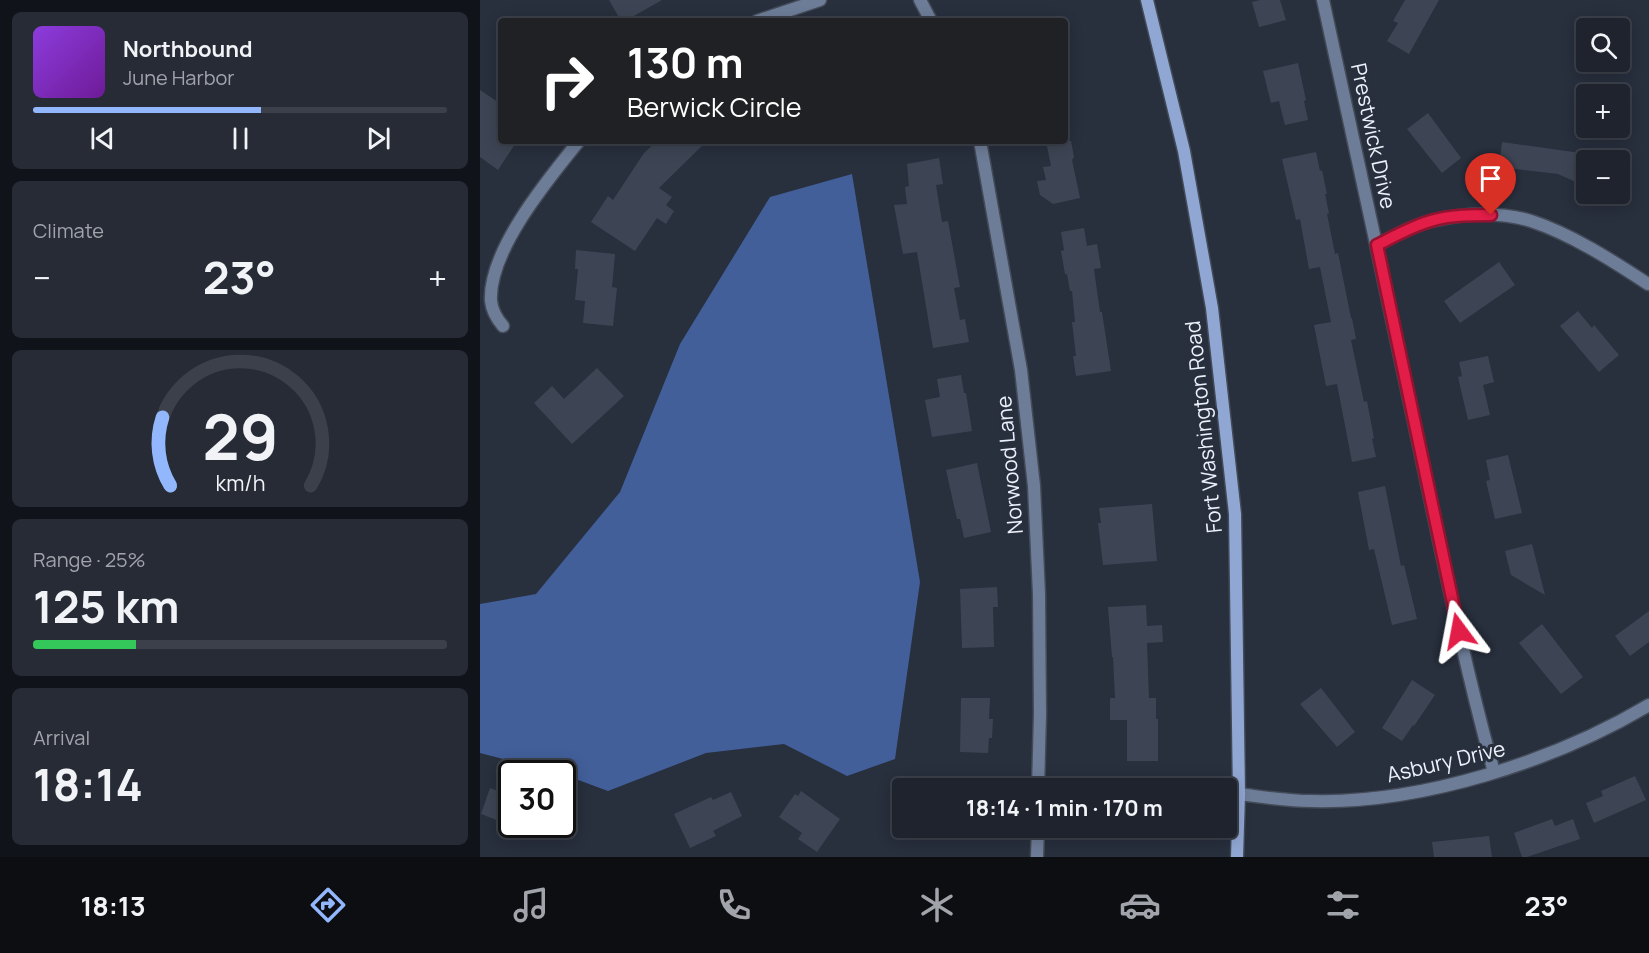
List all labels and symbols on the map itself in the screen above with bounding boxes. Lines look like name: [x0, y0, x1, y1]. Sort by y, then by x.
street label: Prestwick Drive: [1345, 60, 1403, 211]
pin: [1465, 153, 1516, 215]
street label: Fort Washington Road: [1178, 320, 1228, 535]
street label: Norwood Lane: [989, 395, 1029, 535]
position arrow: [1427, 599, 1491, 663]
street label: Asbury Drive: [1384, 734, 1508, 788]
speed limit sign: 30: [498, 760, 576, 838]

